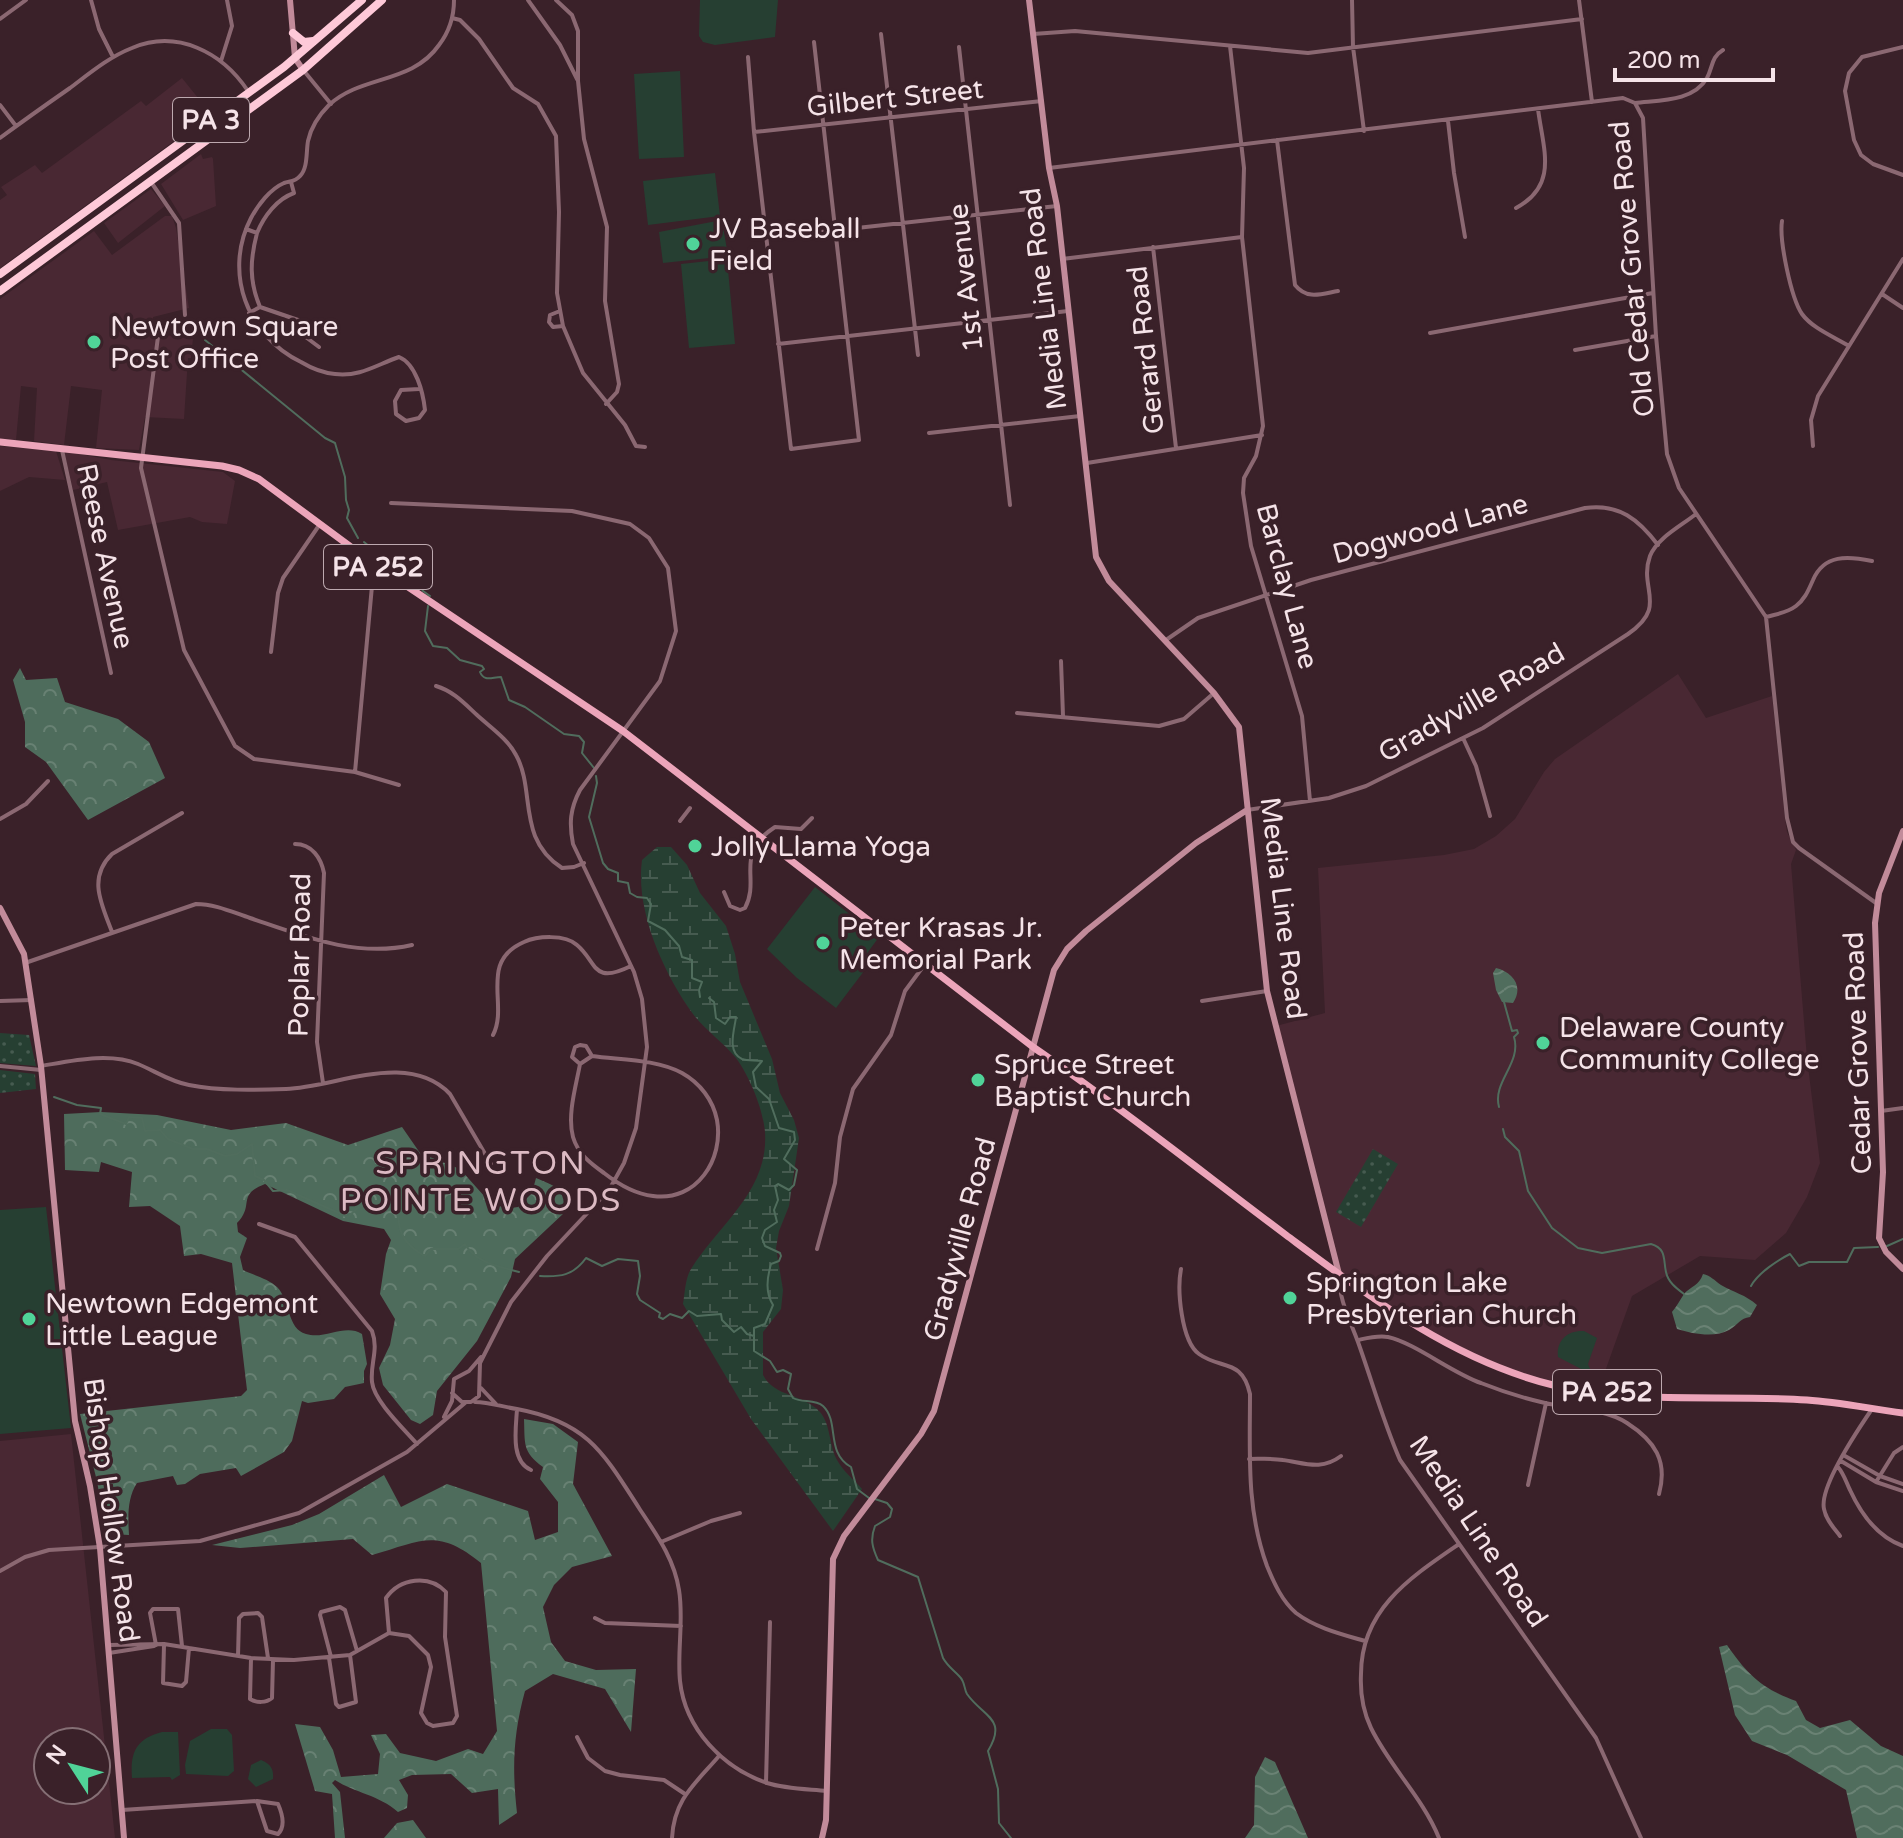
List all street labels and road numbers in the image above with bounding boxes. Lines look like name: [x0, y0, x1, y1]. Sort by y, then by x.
street label: Gilbert Street: [805, 72, 985, 124]
road number: PA 3: [173, 98, 249, 142]
street label: Old Cedar Grove Road: [1602, 119, 1662, 418]
street label: Media Line Road: [1013, 186, 1075, 412]
street label: 1st Avenue: [941, 202, 991, 354]
street label: Gerard Road: [1120, 264, 1172, 436]
street label: Reese Avenue: [69, 461, 141, 652]
street label: Dogwood Lane: [1329, 487, 1532, 571]
street label: Barclay Lane: [1249, 500, 1325, 673]
road number: PA 252: [324, 545, 432, 589]
street label: Gradyville Road: [1372, 636, 1571, 770]
street label: Media Line Road: [1252, 795, 1314, 1021]
street label: Poplar Road: [282, 873, 318, 1037]
street label: Cedar Grove Road: [1837, 931, 1879, 1175]
street label: Gradyville Road: [916, 1134, 1004, 1345]
road number: PA 252: [1553, 1370, 1661, 1414]
street label: Bishop Hollow Road: [76, 1376, 146, 1645]
street label: Media Line Road: [1402, 1429, 1555, 1634]

